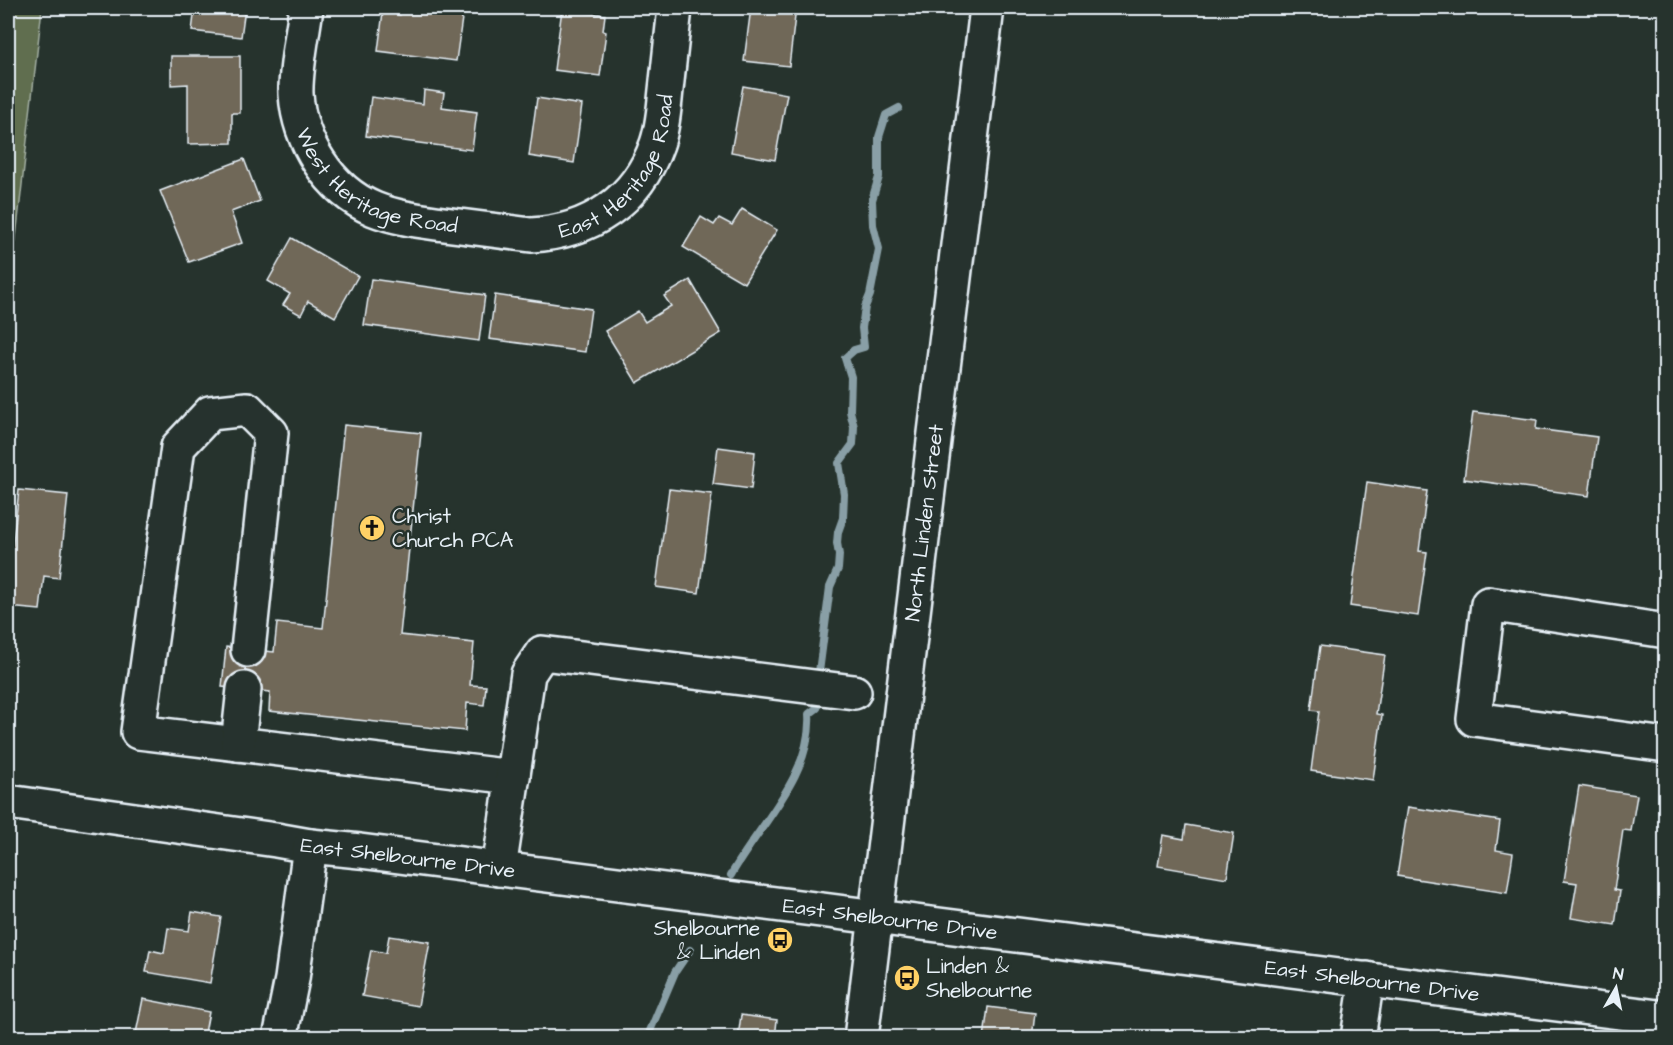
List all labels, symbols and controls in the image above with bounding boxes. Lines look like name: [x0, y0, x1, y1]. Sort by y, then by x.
street label: East Heritage Road: [556, 93, 680, 246]
street label: West Heritage Road: [289, 123, 460, 241]
street label: North Linden Street: [898, 422, 951, 623]
place label: Christ Church PCA: [392, 502, 514, 555]
church icon: Christ Church PCA: [357, 513, 387, 543]
street label: East Shelbourne Drive: [298, 831, 517, 886]
street label: East Shelbourne Drive: [781, 891, 999, 947]
place label: Shelbourne & Linden: [654, 914, 760, 967]
bus stop icon: Shelbourne & Linden: [765, 925, 795, 955]
place label: Linden & Shelbourne: [926, 952, 1032, 1005]
street label: East Shelbourne Drive: [1263, 953, 1481, 1009]
north arrow: [1586, 958, 1646, 1018]
bus stop icon: Linden & Shelbourne: [892, 963, 922, 993]
text: N: [1612, 963, 1625, 986]

